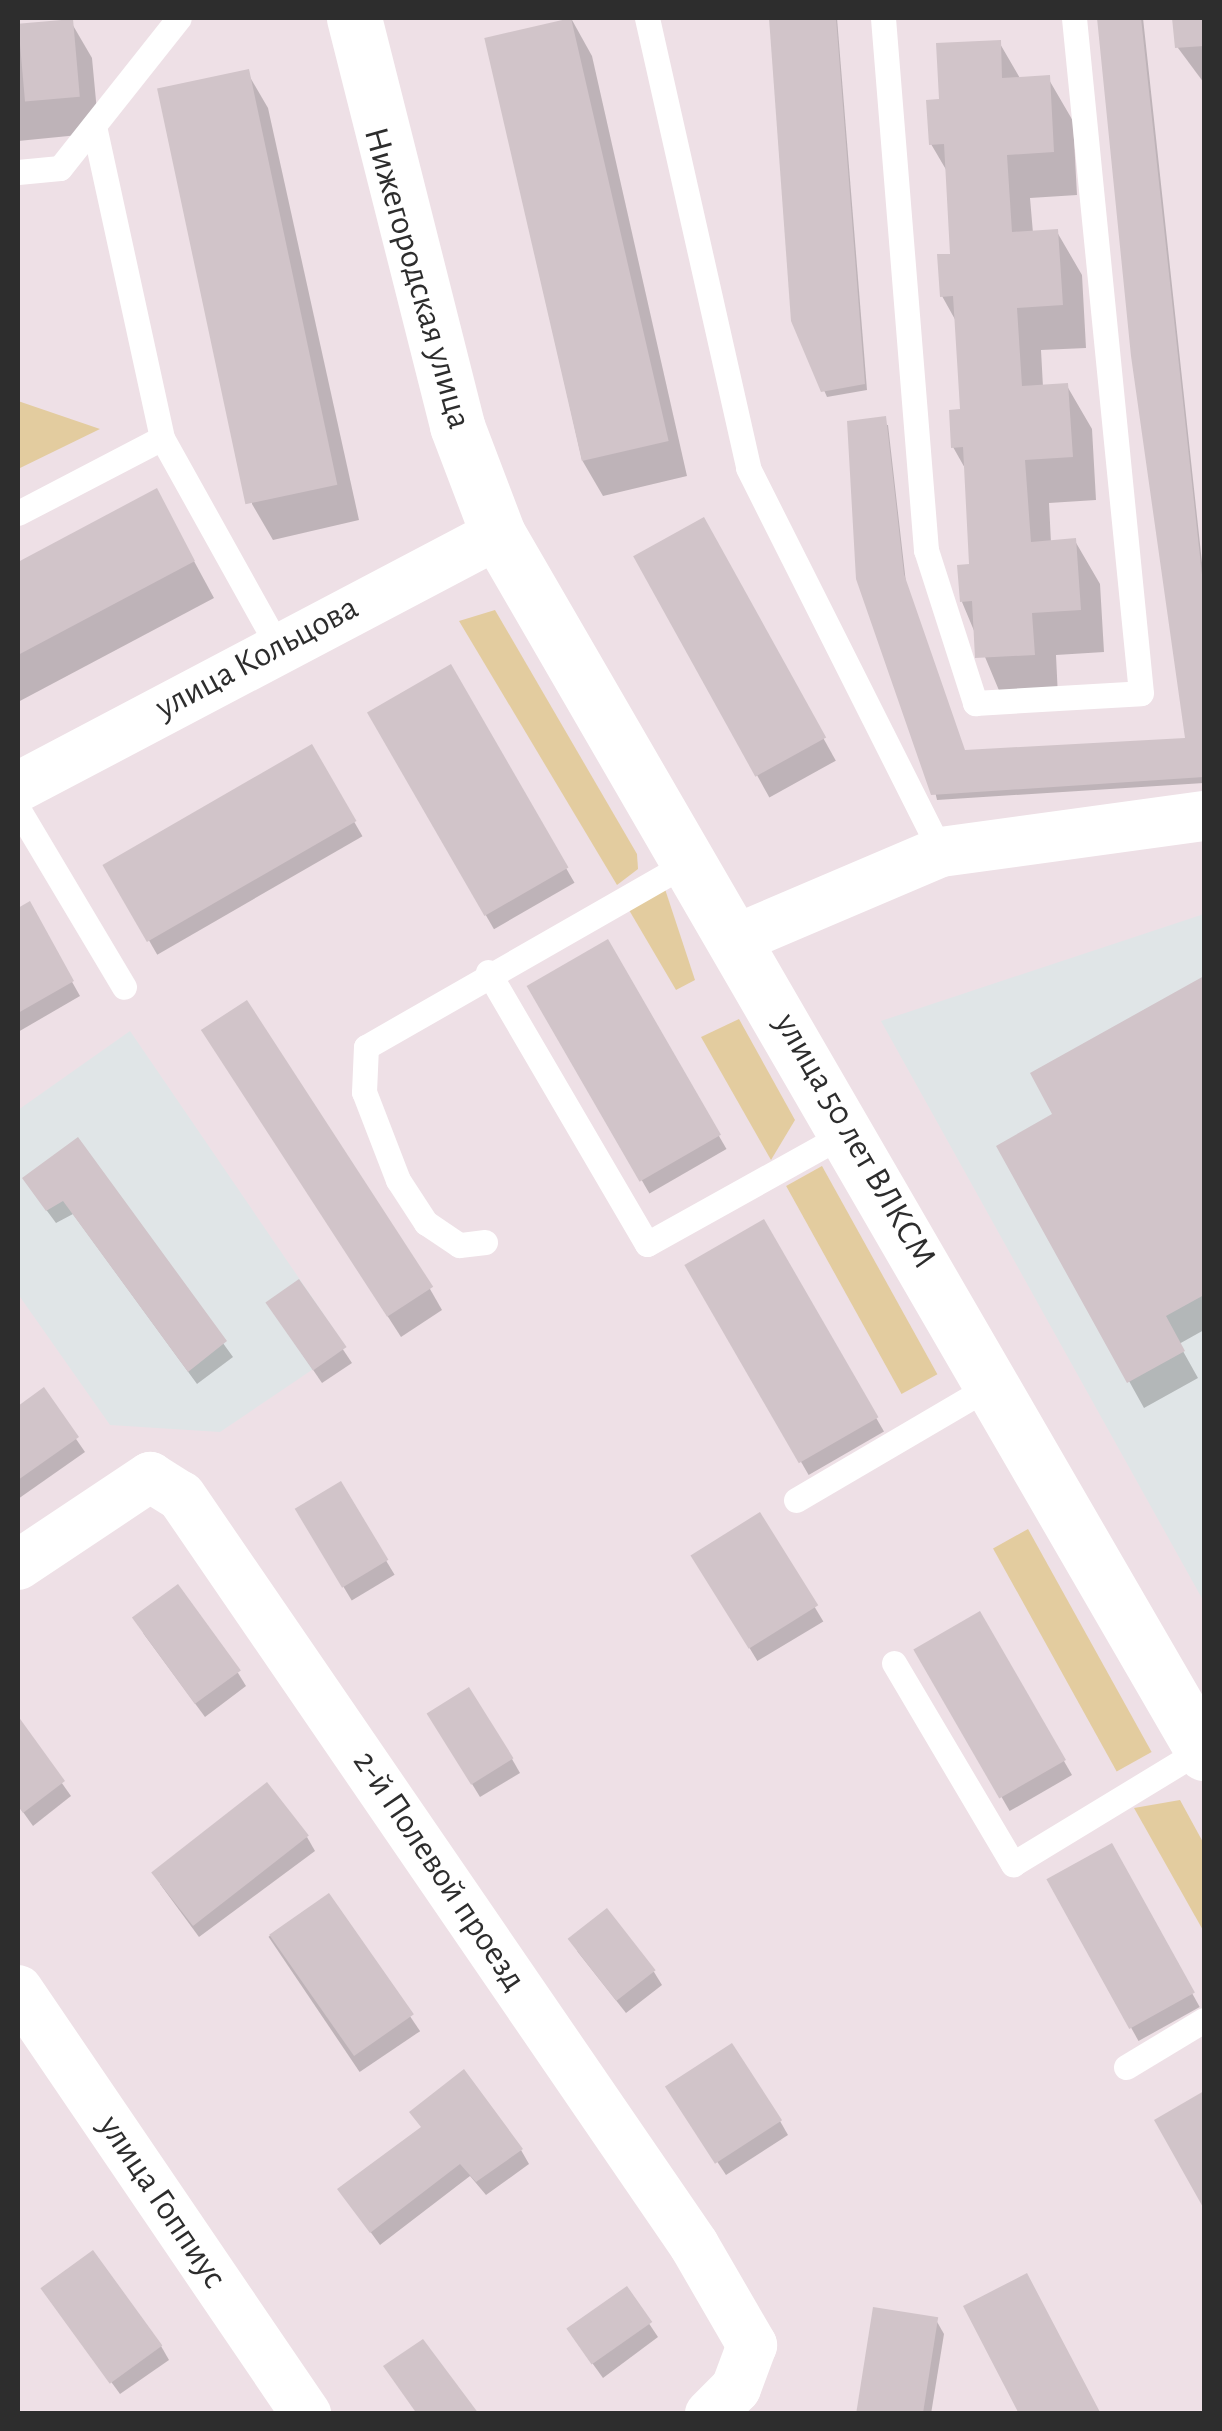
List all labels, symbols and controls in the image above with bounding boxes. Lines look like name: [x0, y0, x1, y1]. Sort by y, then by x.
street label: Нижегородская улица: [354, 122, 480, 434]
street label: улица Кольцова: [148, 587, 366, 729]
street label: улица 50 лет ВЛКСМ: [765, 1006, 945, 1276]
street label: 2-й Полевой проезд: [343, 1743, 535, 1999]
street label: улица Гоппиус: [89, 2107, 235, 2297]

